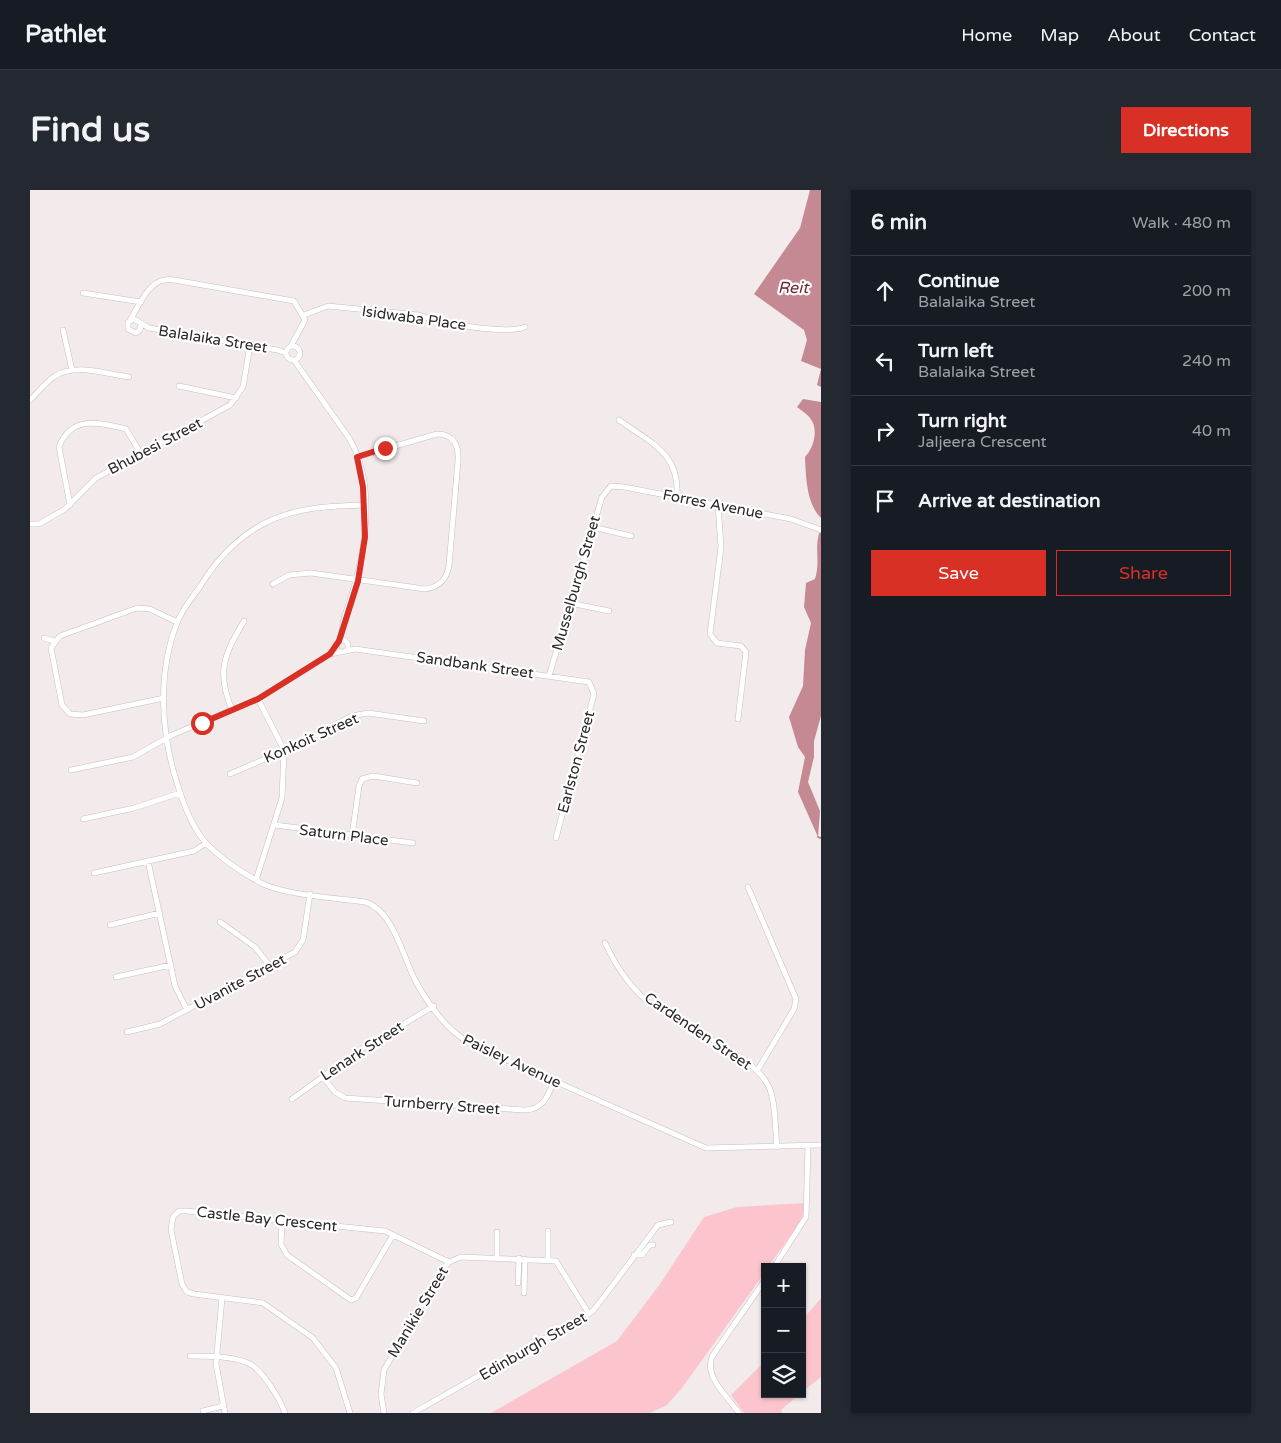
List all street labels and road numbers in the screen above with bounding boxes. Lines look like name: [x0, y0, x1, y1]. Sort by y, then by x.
street label: Isidwaba Place: [361, 302, 467, 334]
street label: Balalaika Street: [157, 321, 269, 357]
street label: Bhubesi Street: [105, 413, 205, 478]
street label: Forres Avenue: [661, 485, 765, 523]
street label: Musselburgh Street: [548, 513, 604, 653]
street label: Sandbank Street: [415, 648, 535, 682]
street label: Konkoit Street: [261, 709, 361, 767]
street label: Earlston Street: [554, 709, 598, 815]
street label: Saturn Place: [298, 821, 390, 849]
street label: Uvanite Street: [191, 950, 289, 1014]
street label: Cardenden Street: [641, 988, 755, 1074]
street label: Lenark Street: [317, 1017, 407, 1085]
street label: Paisley Avenue: [460, 1030, 564, 1092]
street label: Turnberry Street: [383, 1092, 501, 1118]
street label: Castle Bay Crescent: [196, 1203, 338, 1235]
street label: Manikie Street: [384, 1263, 452, 1361]
street label: Edinburgh Street: [476, 1308, 590, 1384]

